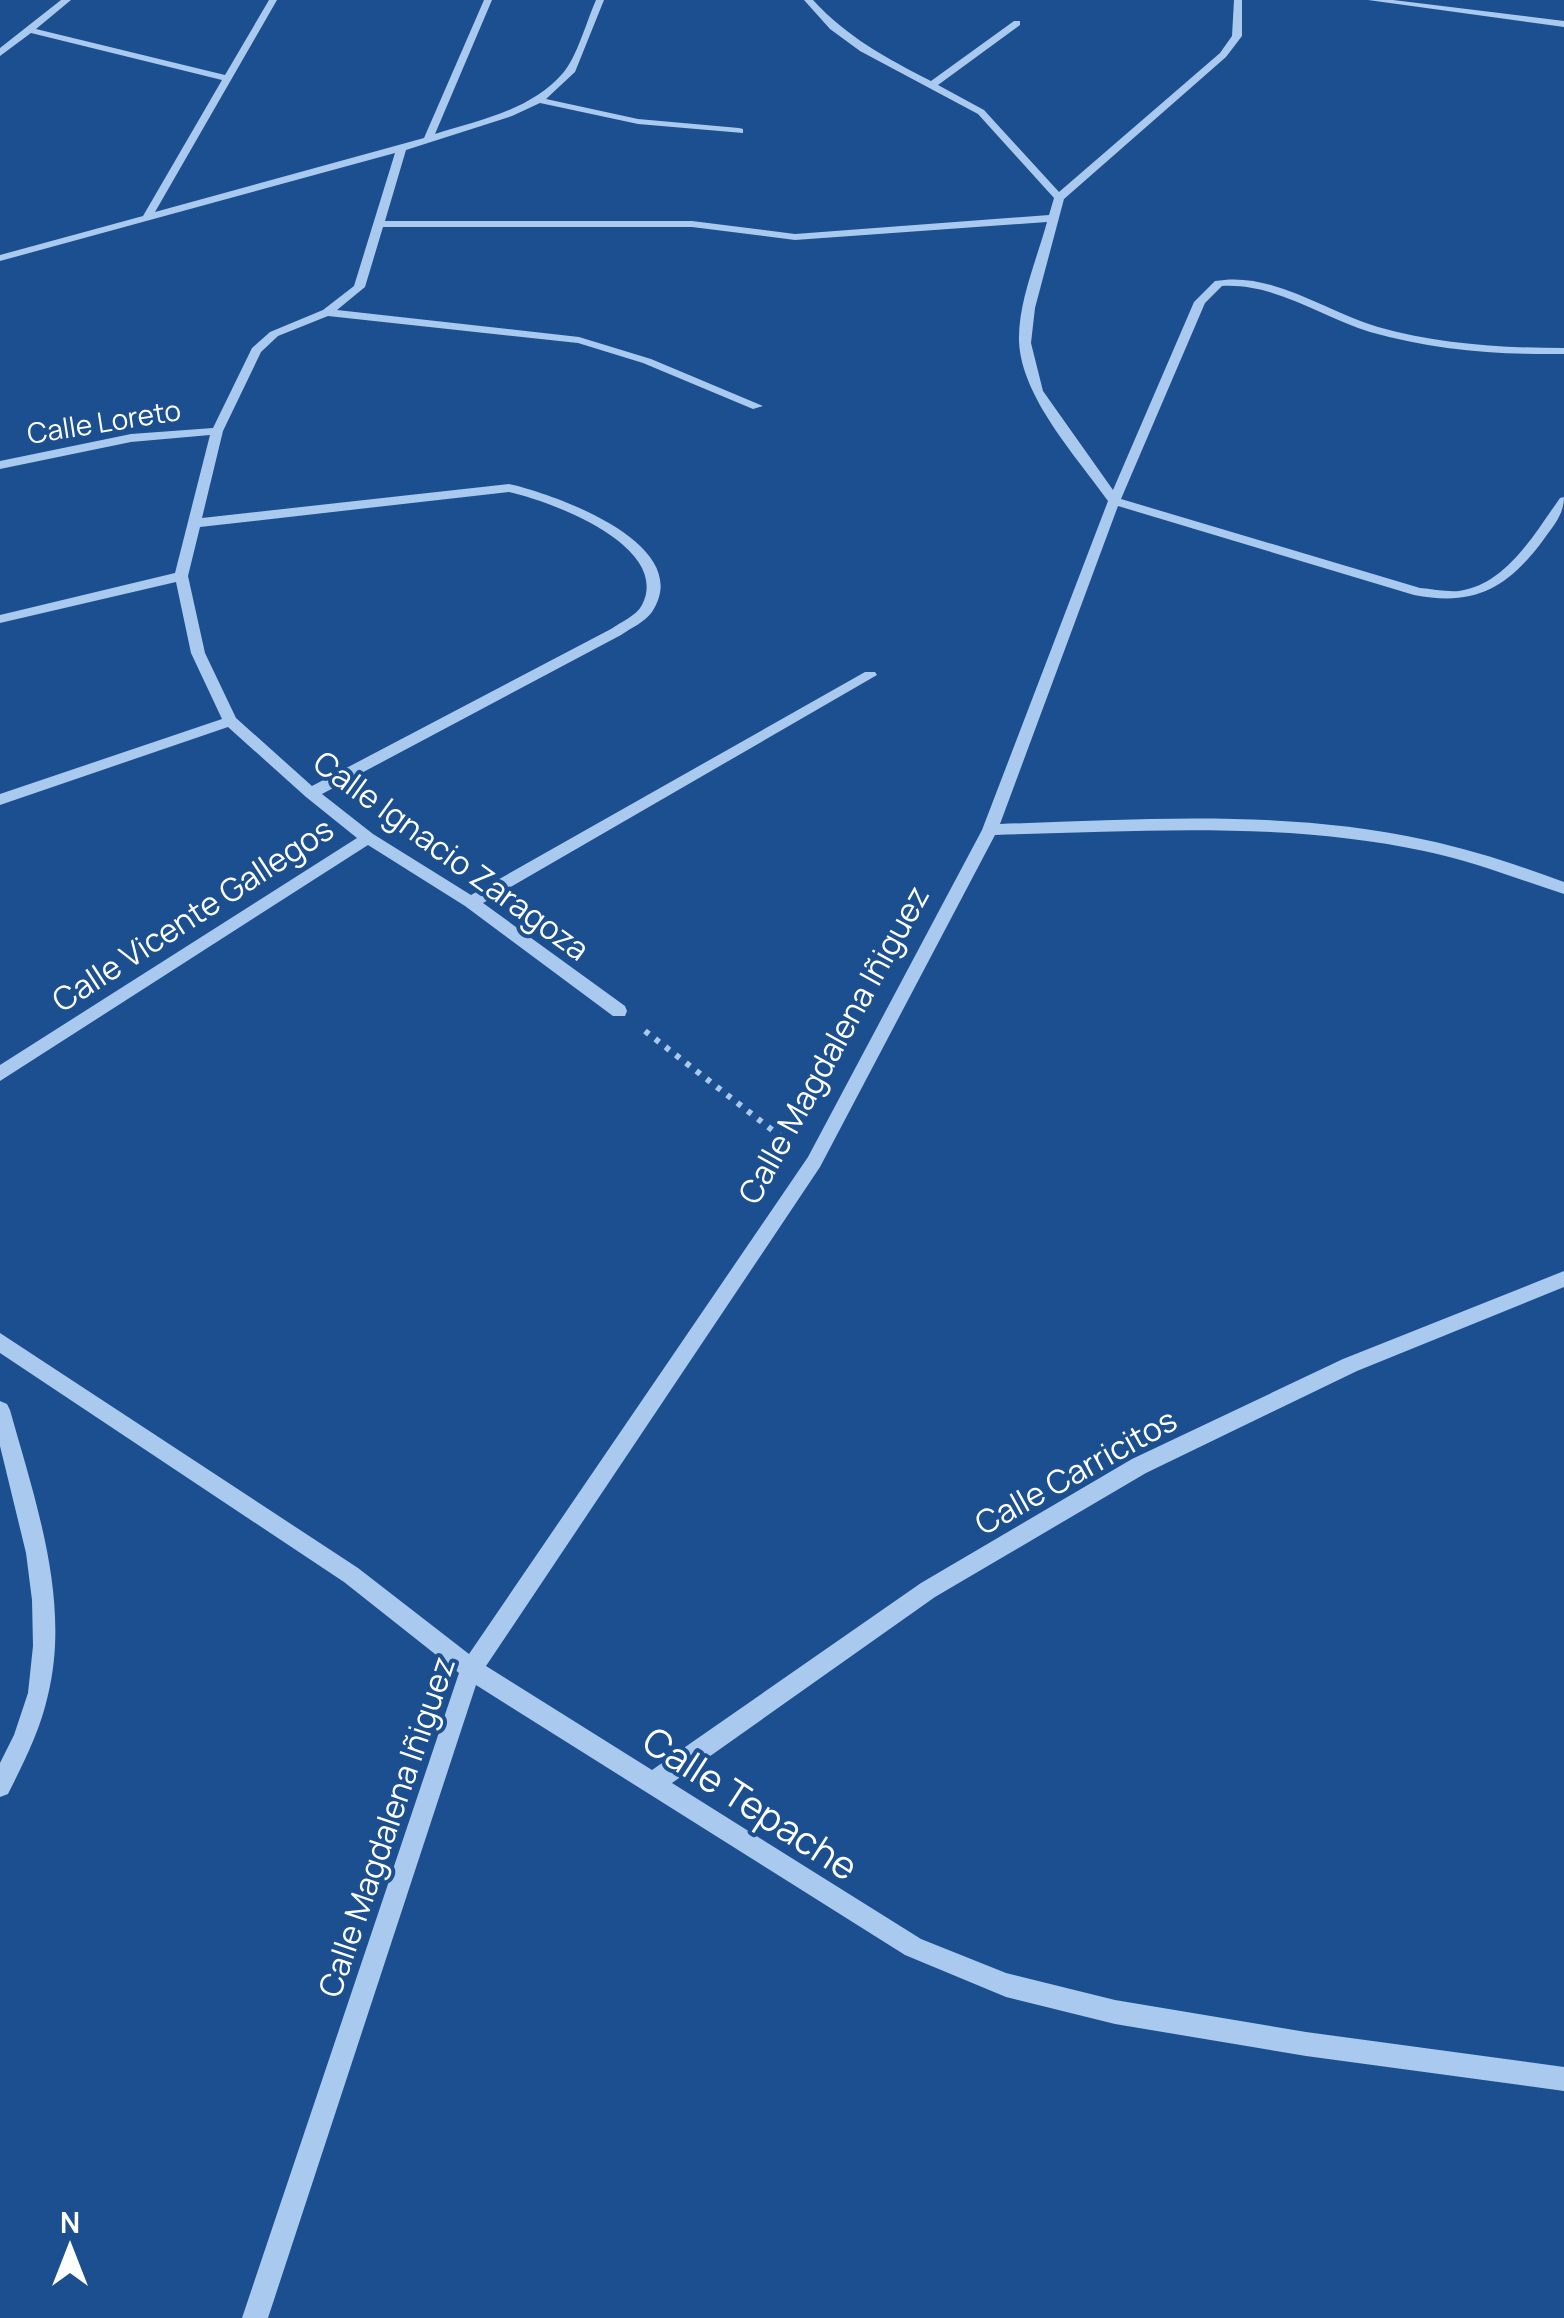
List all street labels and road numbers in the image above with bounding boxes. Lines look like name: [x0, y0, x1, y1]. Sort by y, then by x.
street label: Calle Loreto: [24, 390, 183, 452]
street label: Calle Ignacio Zaragoza: [305, 740, 598, 970]
street label: Calle Vicente Gallegos: [43, 807, 342, 1022]
street label: Calle Magdalena Iñiguez: [727, 878, 939, 1212]
street label: Calle Carricitos: [967, 1397, 1184, 1545]
street label: Calle Magdalena Iñiguez: [307, 1650, 465, 2003]
street label: Calle Tepache: [634, 1713, 869, 1891]

